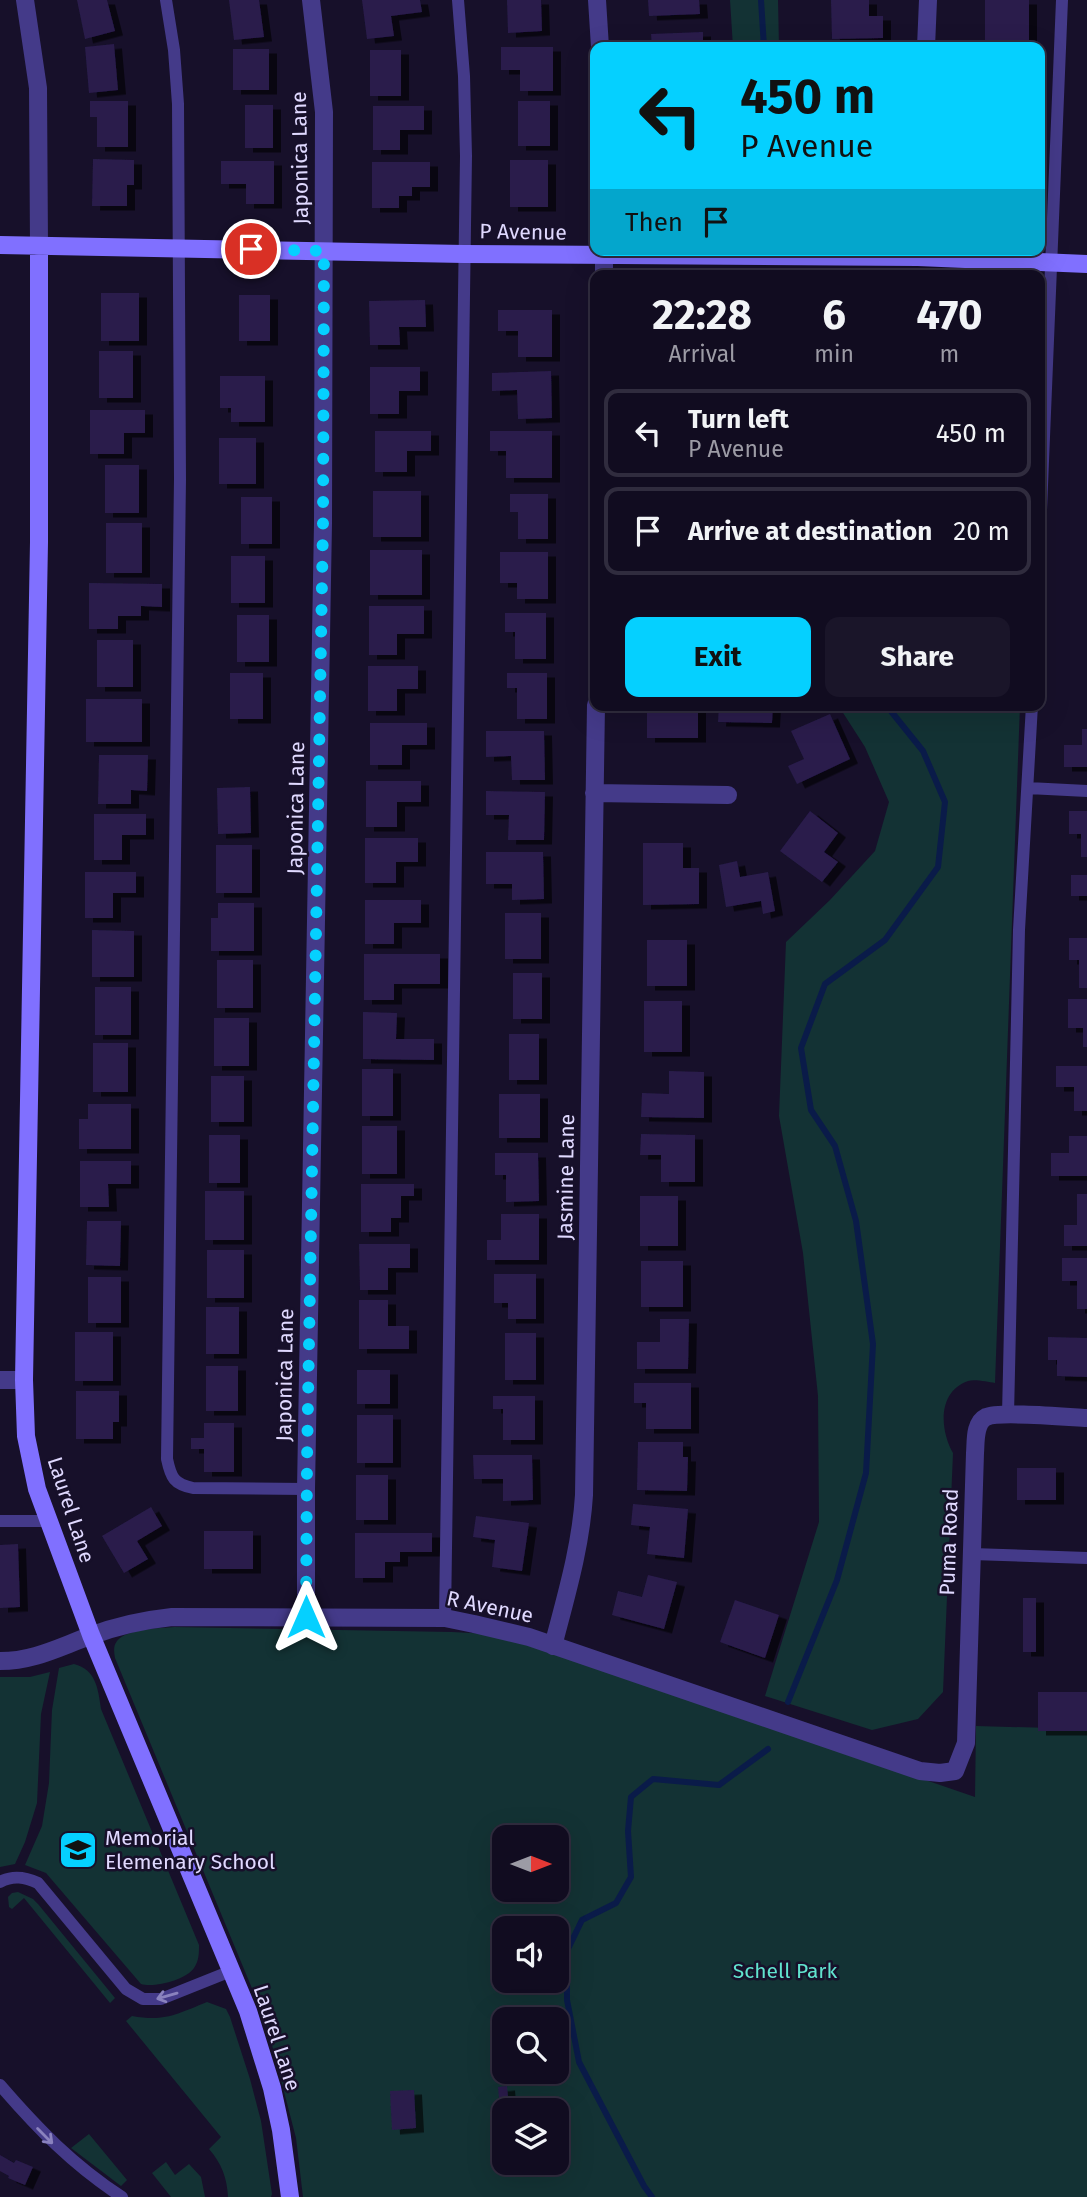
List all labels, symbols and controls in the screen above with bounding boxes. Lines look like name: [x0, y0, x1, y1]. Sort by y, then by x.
text: 450 m: [740, 67, 875, 126]
icon: left: [625, 70, 716, 161]
street label: Japonica Lane: [286, 91, 314, 225]
text: P Avenue: [740, 127, 873, 165]
icon: arrive: [697, 203, 735, 241]
text: Then: [625, 207, 683, 238]
street label: P Avenue: [479, 218, 567, 246]
pin: [221, 219, 281, 279]
icon: arrive: [232, 230, 270, 268]
text: 22:28: [652, 290, 752, 340]
text: 6: [822, 290, 846, 340]
text: 470: [916, 290, 983, 340]
text: Arrival: [668, 340, 736, 368]
text: min: [814, 340, 854, 368]
text: m: [940, 340, 959, 368]
text: Turn left: [688, 404, 789, 435]
icon: left: [629, 414, 667, 452]
text: 450 m: [936, 418, 1006, 449]
text: P Avenue: [688, 435, 784, 463]
icon: arrive: [629, 512, 667, 550]
text: Arrive at destination: [688, 516, 932, 547]
text: 20 m: [953, 516, 1010, 547]
button: Exit: [625, 617, 811, 697]
button: Share: [825, 617, 1010, 697]
street label: Japonica Lane: [282, 741, 310, 875]
street label: Jasmine Lane: [552, 1114, 580, 1240]
street label: Japonica Lane: [271, 1308, 299, 1442]
street label: Laurel Lane: [42, 1454, 100, 1566]
street label: Puma Road: [934, 1488, 964, 1596]
position arrow: [269, 1580, 343, 1654]
street label: R Avenue: [444, 1585, 536, 1629]
place label: Memorial Elemenary School: [105, 1825, 275, 1875]
north arrow: [492, 1825, 569, 1902]
map controls: [492, 1825, 569, 2175]
school or university icon: Memorial Elemenary School: [57, 1829, 99, 1871]
button: sound: [492, 1916, 569, 1993]
park label: Schell Park: [733, 1958, 837, 1984]
street label: Laurel Lane: [248, 1982, 306, 2094]
one-way arrow: [157, 1990, 179, 2003]
button: search: [492, 2007, 569, 2084]
button: layers: [492, 2098, 569, 2175]
one-way arrow: [37, 2128, 54, 2145]

